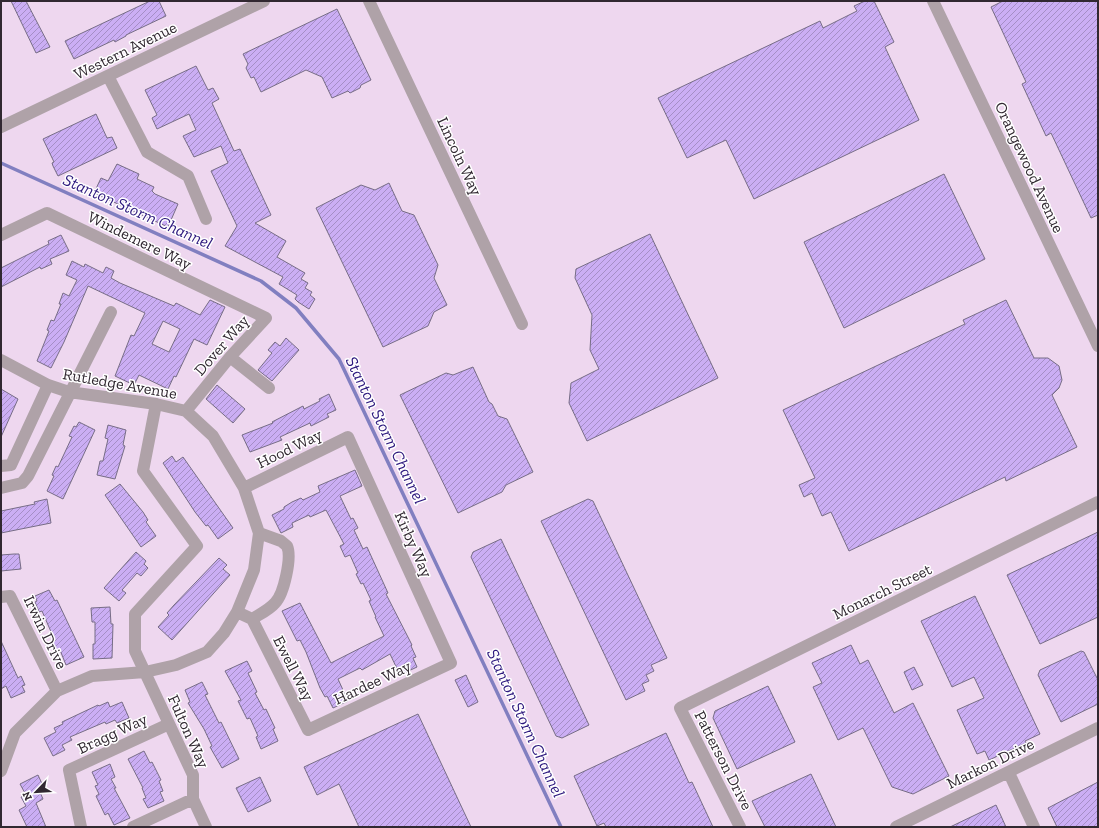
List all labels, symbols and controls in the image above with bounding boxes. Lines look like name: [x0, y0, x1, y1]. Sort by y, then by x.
street label: Western Avenue: [71, 17, 180, 84]
street label: Orangewood Avenue: [991, 99, 1068, 236]
street label: Lincoln Way: [433, 114, 486, 199]
water label: Stanton Storm Channel: [60, 169, 216, 253]
street label: Windemere Way: [85, 207, 196, 274]
street label: Dover Way: [190, 311, 253, 379]
water label: Stanton Storm Channel: [342, 353, 430, 507]
street label: Rutledge Avenue: [61, 364, 178, 403]
street label: Hood Way: [254, 424, 326, 472]
street label: Kirby Way: [391, 508, 437, 581]
street label: Monarch Street: [830, 559, 935, 624]
street label: Irwin Drive: [20, 593, 71, 672]
street label: Ewell Way: [269, 633, 318, 705]
water label: Stanton Storm Channel: [483, 646, 569, 800]
street label: Hardee Way: [331, 656, 415, 709]
street label: Fulton Way: [164, 692, 213, 772]
street label: Patterson Drive: [690, 708, 757, 813]
street label: Bragg Way: [74, 709, 151, 758]
street label: Markon Drive: [943, 734, 1037, 793]
north arrow: [16, 772, 56, 812]
text: N: [19, 789, 35, 803]

